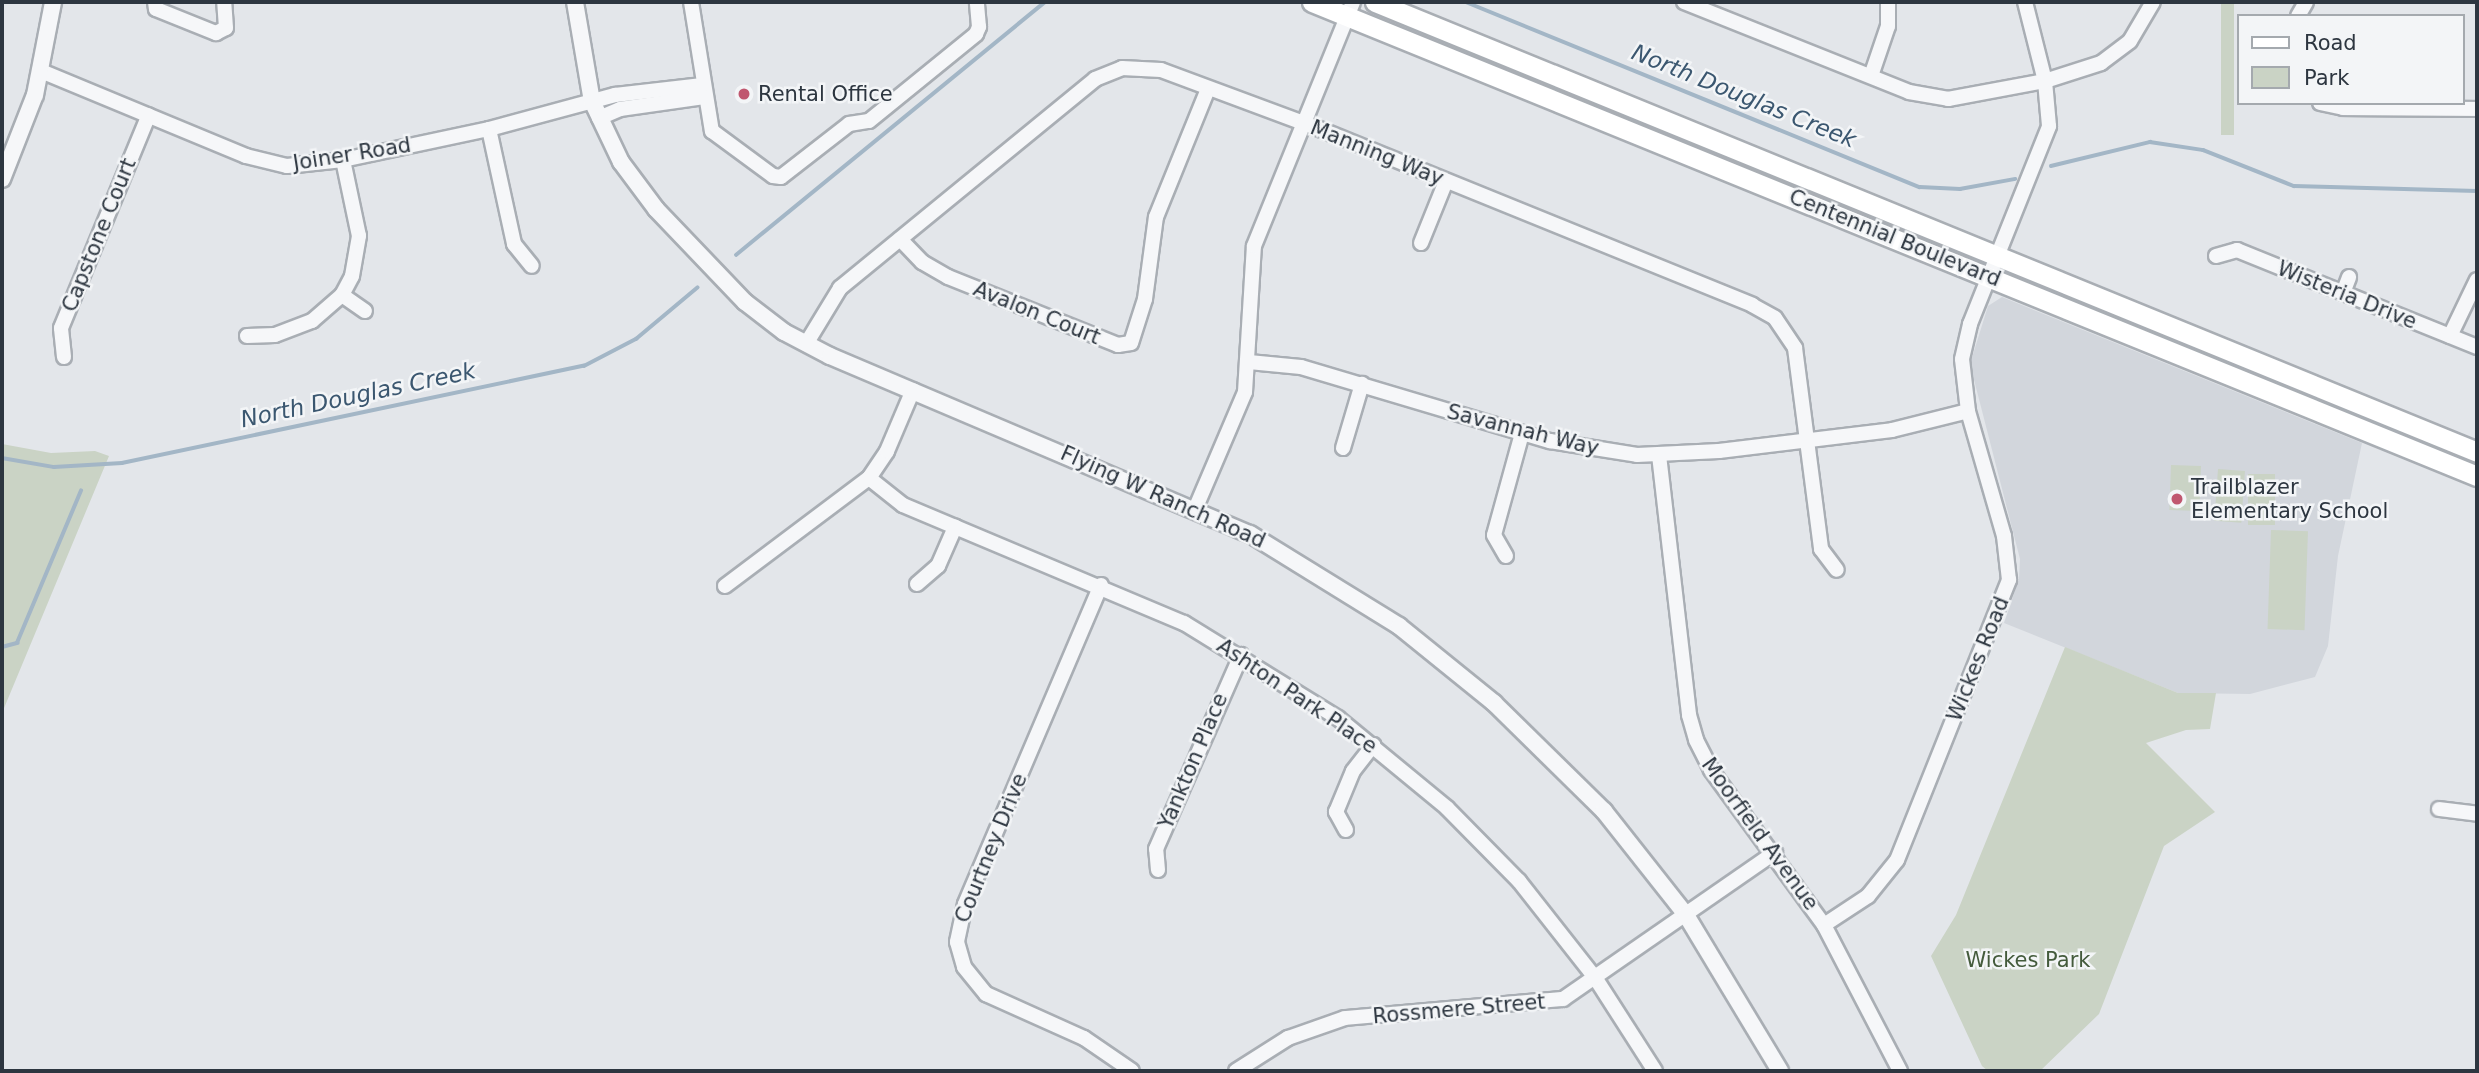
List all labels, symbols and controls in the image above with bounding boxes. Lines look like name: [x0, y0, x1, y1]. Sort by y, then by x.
legend: [2238, 14, 2465, 105]
text: Road: [2304, 31, 2357, 55]
water label: North Douglas Creek: [1628, 38, 1860, 154]
text: Park: [2304, 66, 2349, 90]
place label: Rental Office: [758, 81, 893, 107]
marker: Rental Office: [736, 86, 752, 102]
street label: Manning Way: [1307, 115, 1447, 191]
street label: Joiner Road: [291, 132, 413, 176]
street label: Capstone Court: [57, 154, 141, 316]
street label: Centennial Boulevard: [1785, 184, 2005, 292]
street label: Wisteria Drive: [2274, 256, 2420, 334]
street label: Avalon Court: [970, 276, 1104, 350]
water label: North Douglas Creek: [238, 357, 478, 433]
street label: Savannah Way: [1444, 399, 1602, 461]
street label: Flying W Ranch Road: [1057, 440, 1269, 554]
place label: Trailblazer Elementary School: [2191, 474, 2388, 524]
marker: Trailblazer Elementary School: [2169, 491, 2185, 507]
street label: Wickes Road: [1942, 593, 2014, 725]
street label: Ashton Park Place: [1212, 633, 1382, 759]
street label: Yankton Place: [1153, 689, 1233, 833]
street label: Moorfield Avenue: [1696, 753, 1824, 915]
street label: Courtney Drive: [950, 770, 1032, 926]
park label: Wickes Park: [1965, 947, 2091, 973]
street label: Rossmere Street: [1372, 989, 1546, 1029]

